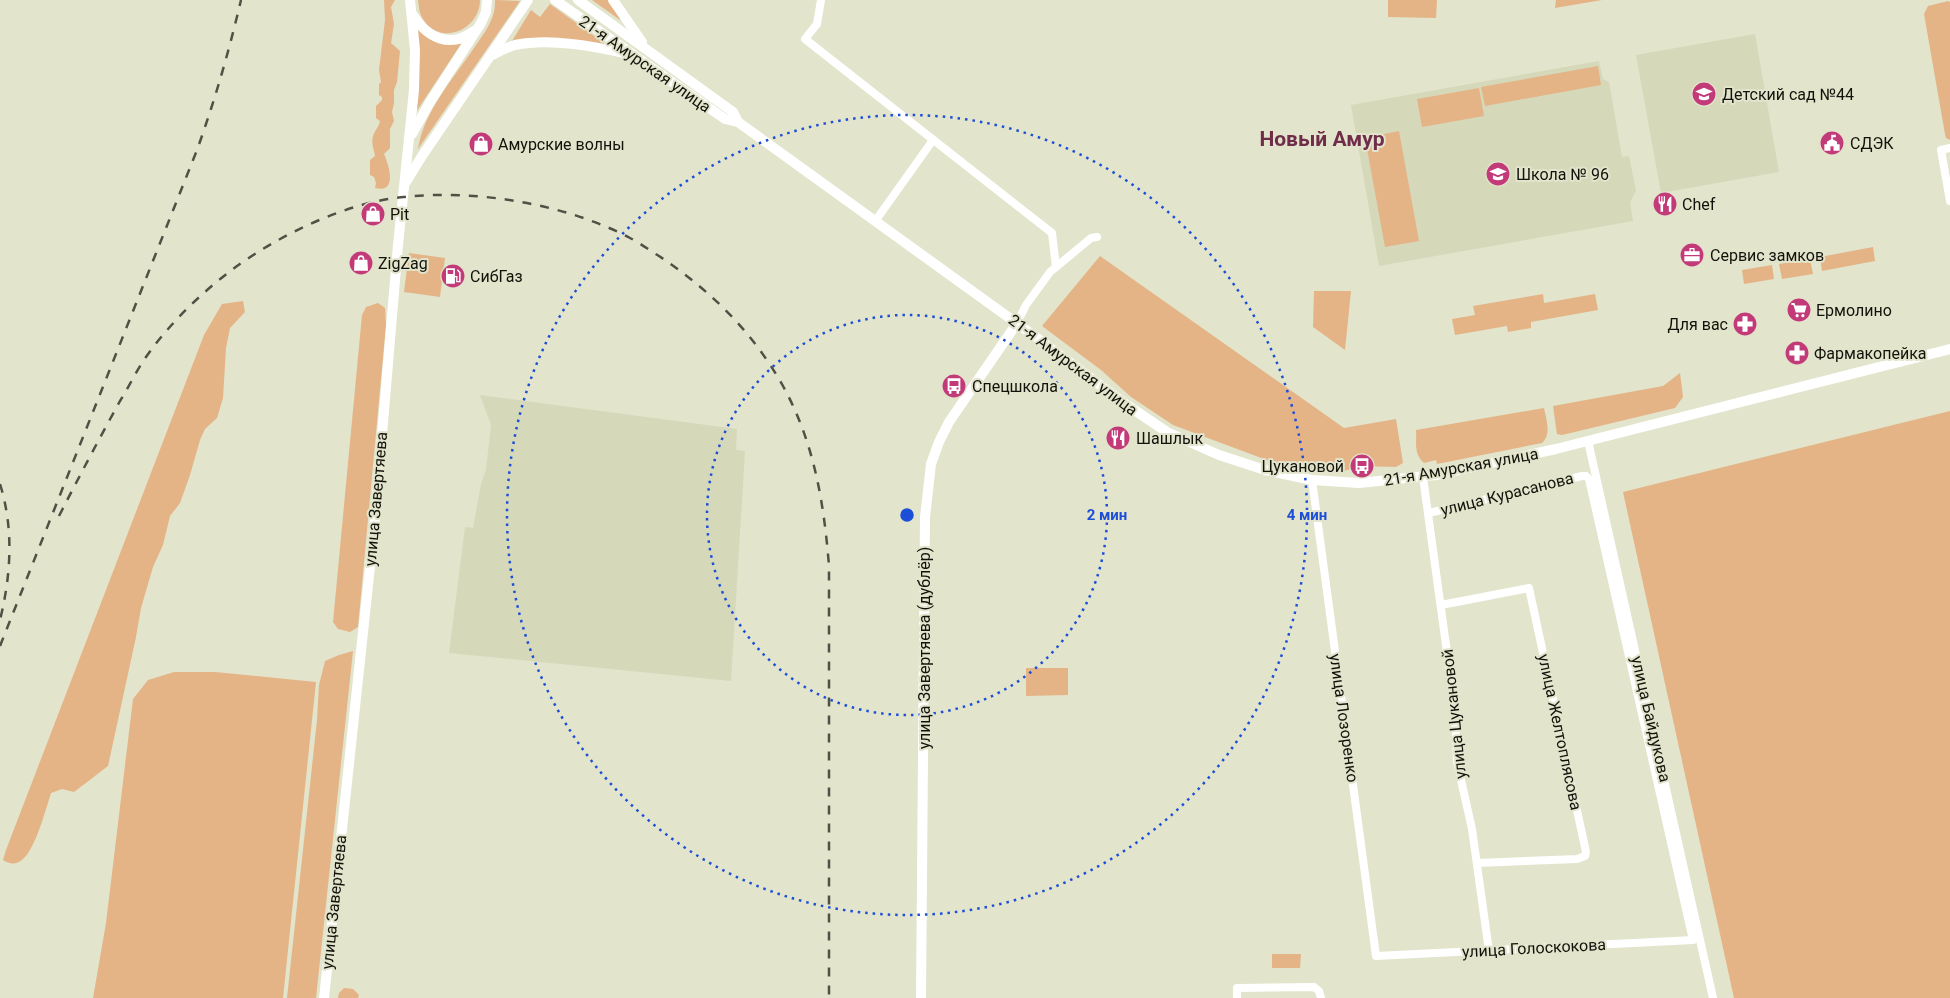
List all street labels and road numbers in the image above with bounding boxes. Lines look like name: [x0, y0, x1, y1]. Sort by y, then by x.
street label: 21-я Амурская улица: [575, 11, 715, 117]
street label: 21-я Амурская улица: [1005, 310, 1141, 420]
street label: улица Завертяева: [361, 431, 391, 567]
street label: 21-я Амурская улица: [1382, 444, 1540, 490]
street label: улица Курасанова: [1439, 468, 1575, 520]
street label: улица Завертяева (дублёр): [915, 547, 934, 749]
street label: улица Цукановой: [1438, 648, 1470, 780]
street label: улица Лозоренко: [1326, 652, 1362, 784]
street label: улица Желтоплясова: [1534, 652, 1586, 812]
street label: улица Байдукова: [1627, 654, 1675, 784]
street label: улица Завертяева: [318, 834, 350, 970]
street label: улица Голоскокова: [1462, 935, 1606, 961]

